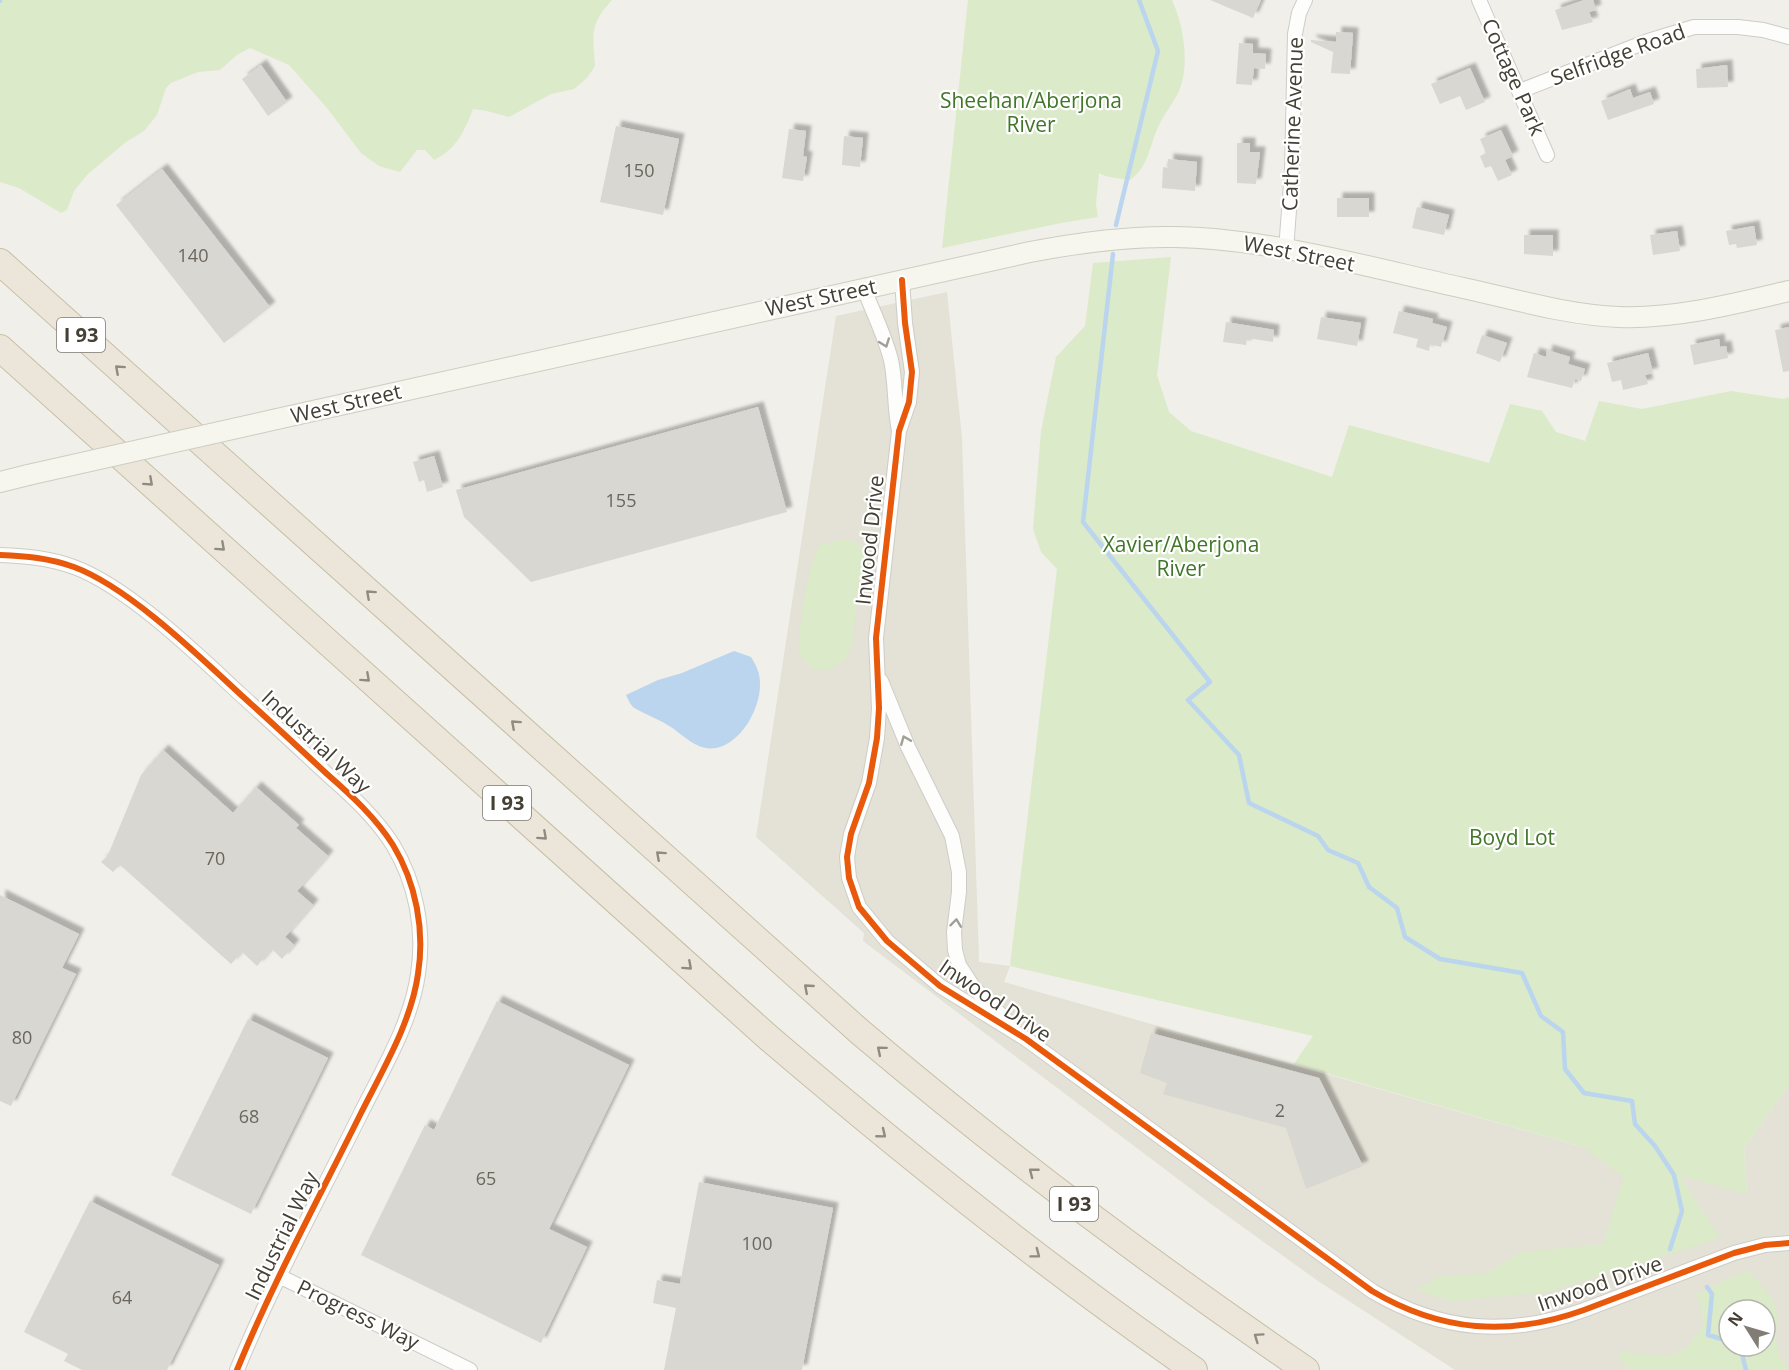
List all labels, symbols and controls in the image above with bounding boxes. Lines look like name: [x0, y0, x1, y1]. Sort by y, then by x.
street label: Cottage Park: [1476, 14, 1552, 139]
street label: Selfridge Road: [1547, 17, 1689, 91]
street label: Catherine Avenue: [1275, 36, 1309, 211]
park label: Sheehan/Aberjona River: [940, 86, 1122, 138]
house number: 150: [624, 158, 654, 182]
street label: West Street: [1241, 229, 1357, 278]
house number: 140: [178, 243, 208, 267]
street label: West Street: [763, 272, 879, 322]
road number: I 93: [57, 318, 105, 352]
one-way arrow: [878, 338, 891, 348]
one-way arrow: [115, 365, 126, 376]
street label: West Street: [288, 377, 404, 429]
street label: Inwood Drive: [848, 474, 890, 606]
one-way arrow: [142, 475, 153, 486]
house number: 155: [606, 488, 636, 512]
park label: Xavier/Aberjona River: [1103, 530, 1259, 582]
one-way arrow: [214, 540, 225, 551]
one-way arrow: [366, 590, 376, 601]
one-way arrow: [359, 671, 370, 682]
street label: Industrial Way: [256, 683, 378, 800]
one-way arrow: [511, 720, 521, 731]
one-way arrow: [900, 736, 912, 747]
road number: I 93: [483, 786, 531, 820]
park label: Boyd Lot: [1469, 823, 1555, 851]
one-way arrow: [536, 829, 546, 840]
house number: 70: [205, 846, 225, 870]
one-way arrow: [656, 851, 666, 862]
one-way arrow: [949, 919, 961, 928]
street label: Inwood Drive: [934, 952, 1057, 1048]
one-way arrow: [681, 959, 692, 970]
one-way arrow: [804, 984, 815, 995]
house number: 80: [12, 1025, 32, 1049]
one-way arrow: [877, 1046, 888, 1057]
house number: 2: [1275, 1098, 1285, 1122]
house number: 68: [239, 1104, 259, 1128]
one-way arrow: [876, 1126, 887, 1137]
street label: Industrial Way: [238, 1166, 325, 1305]
house number: 65: [476, 1166, 496, 1190]
one-way arrow: [1029, 1169, 1040, 1180]
road number: I 93: [1050, 1187, 1098, 1221]
house number: 100: [742, 1231, 772, 1255]
one-way arrow: [1029, 1247, 1040, 1258]
street label: Inwood Drive: [1534, 1249, 1666, 1317]
street label: Progress Way: [293, 1272, 425, 1356]
house number: 64: [112, 1285, 132, 1309]
north arrow: [1717, 1298, 1777, 1358]
text: N: [1722, 1307, 1748, 1331]
one-way arrow: [1253, 1333, 1264, 1344]

